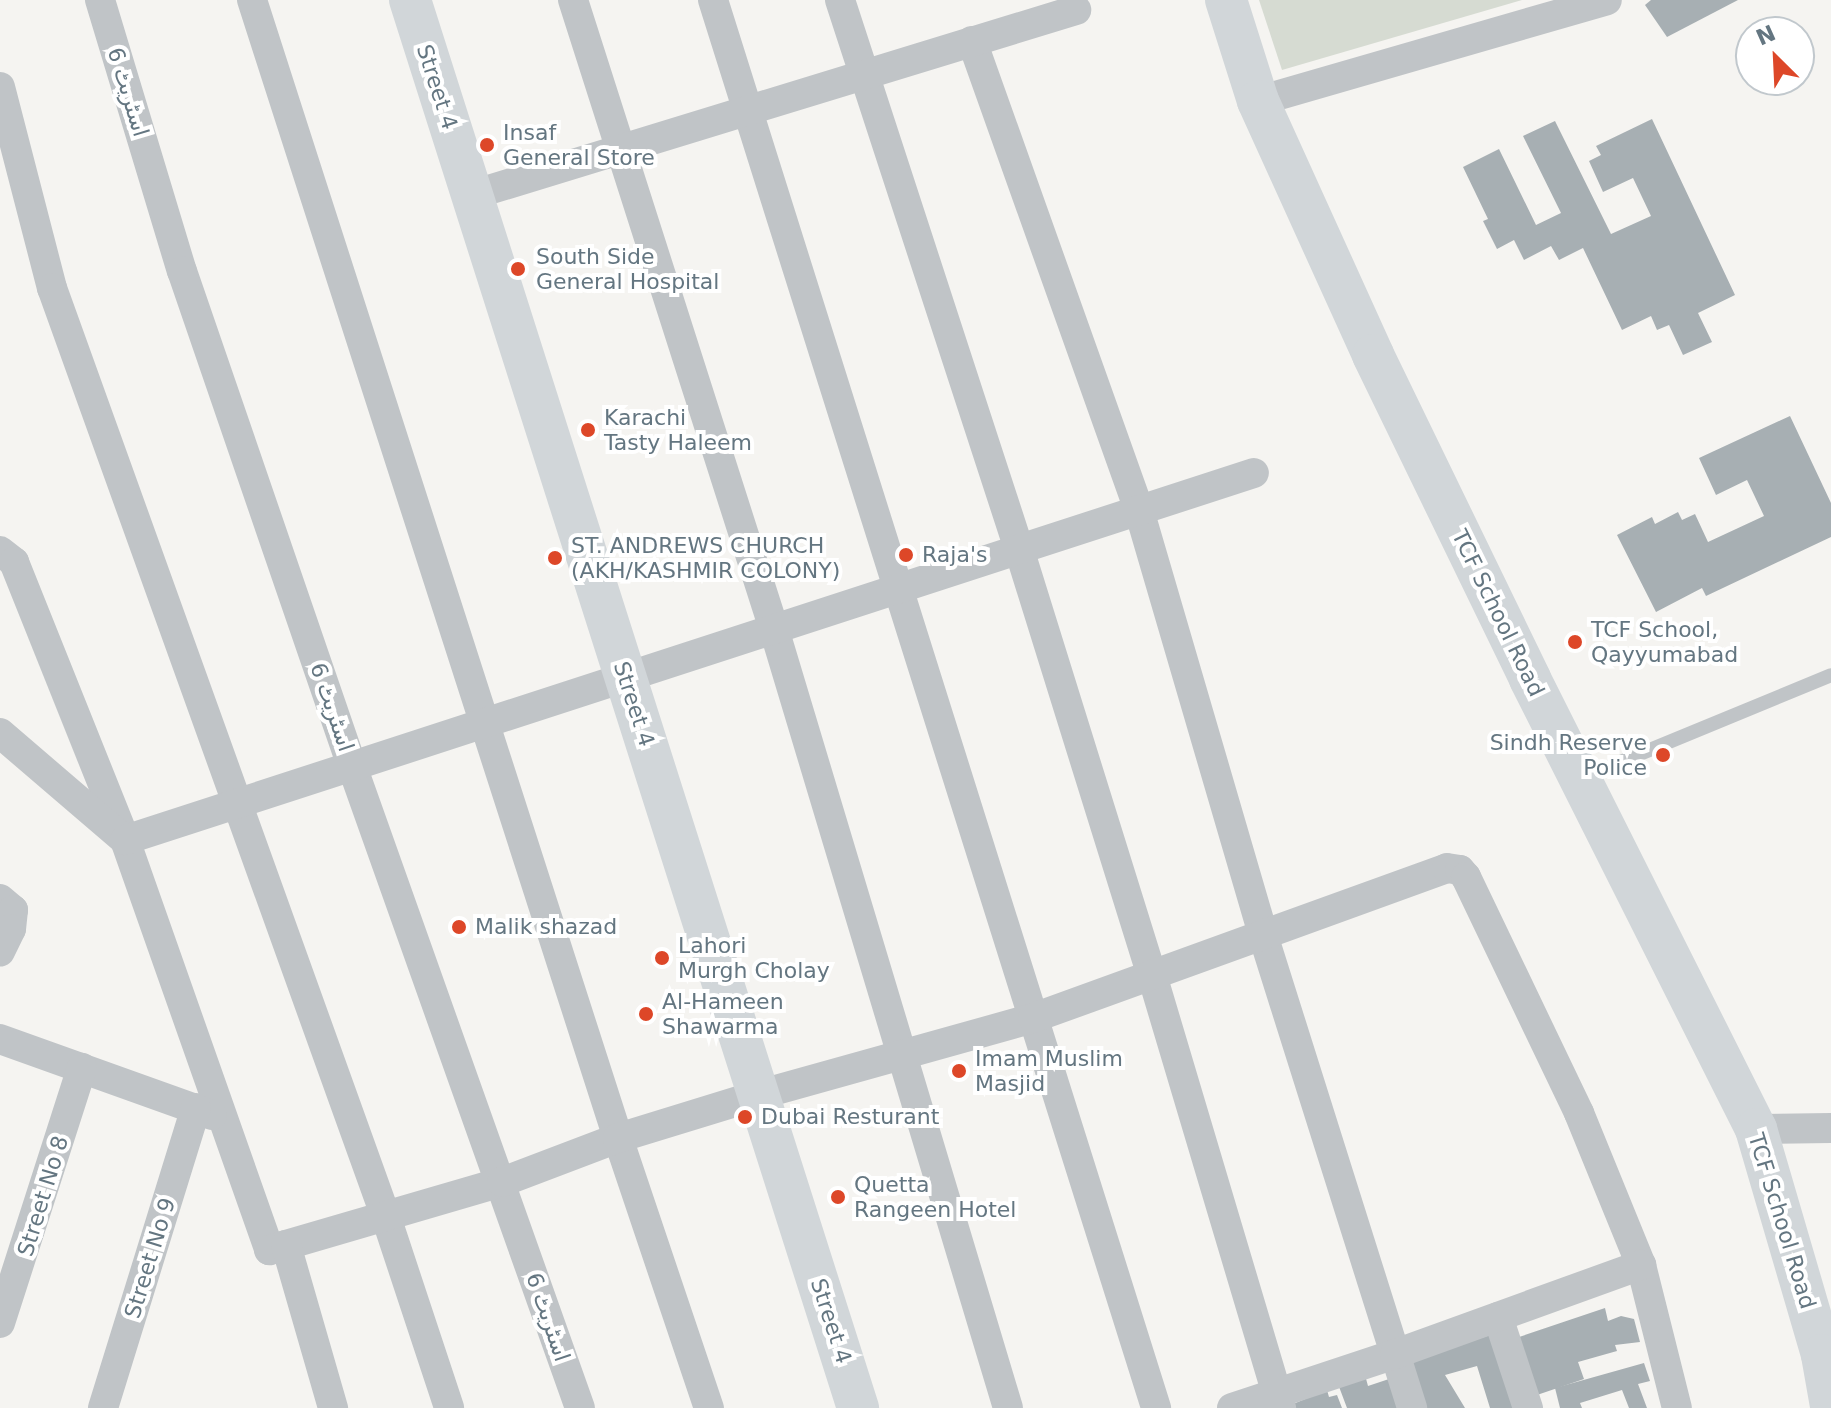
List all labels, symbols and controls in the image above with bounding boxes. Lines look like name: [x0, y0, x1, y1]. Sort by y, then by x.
north arrow: [1735, 16, 1815, 96]
text: N: [1752, 20, 1779, 51]
street label: Street 4: [411, 41, 463, 133]
street label: اسٹریٹ 6: [102, 44, 154, 140]
place label: Insaf General Store: [503, 119, 655, 170]
marker: Insaf General Store: [478, 136, 496, 154]
place label: South Side General Hospital: [536, 243, 719, 294]
marker: South Side General Hospital: [507, 258, 529, 280]
place label: Karachi Tasty Haleem: [604, 404, 752, 456]
marker: Karachi Tasty Haleem: [579, 421, 597, 439]
street label: TCF School Road: [1446, 525, 1550, 701]
place label: ST. ANDREWS CHURCH (AKH/KASHMIR COLONY): [571, 532, 840, 584]
place label: Raja's: [922, 542, 987, 568]
marker: Raja's: [897, 546, 915, 564]
marker: ST. ANDREWS CHURCH (AKH/KASHMIR COLONY): [546, 549, 564, 567]
place label: TCF School, Qayyumabad: [1591, 616, 1738, 668]
marker: TCF School, Qayyumabad: [1566, 633, 1584, 651]
street label: Street 4: [608, 658, 660, 750]
street label: اسٹریٹ 6: [305, 659, 359, 755]
place label: Sindh Reserve Police: [1490, 729, 1647, 780]
marker: Sindh Reserve Police: [1654, 746, 1672, 764]
place label: Malik shazad: [475, 914, 617, 940]
marker: Malik shazad: [450, 918, 468, 936]
place label: Lahori Murgh Cholay: [678, 932, 830, 984]
marker: Lahori Murgh Cholay: [653, 949, 671, 967]
place label: Al-Hameen Shawarma: [662, 988, 784, 1040]
marker: Al-Hameen Shawarma: [637, 1005, 655, 1023]
place label: Imam Muslim Masjid: [975, 1045, 1123, 1096]
marker: Imam Muslim Masjid: [950, 1062, 968, 1080]
place label: Dubai Resturant: [761, 1104, 939, 1130]
marker: Dubai Resturant: [736, 1108, 754, 1126]
street label: TCF School Road: [1743, 1130, 1821, 1312]
street label: Street No 8: [12, 1132, 74, 1260]
place label: Quetta Rangeen Hotel: [854, 1171, 1016, 1222]
marker: Quetta Rangeen Hotel: [829, 1188, 847, 1206]
street label: Street No 9: [119, 1194, 181, 1322]
street label: اسٹریٹ 6: [521, 1269, 575, 1365]
street label: Street 4: [805, 1275, 857, 1367]

